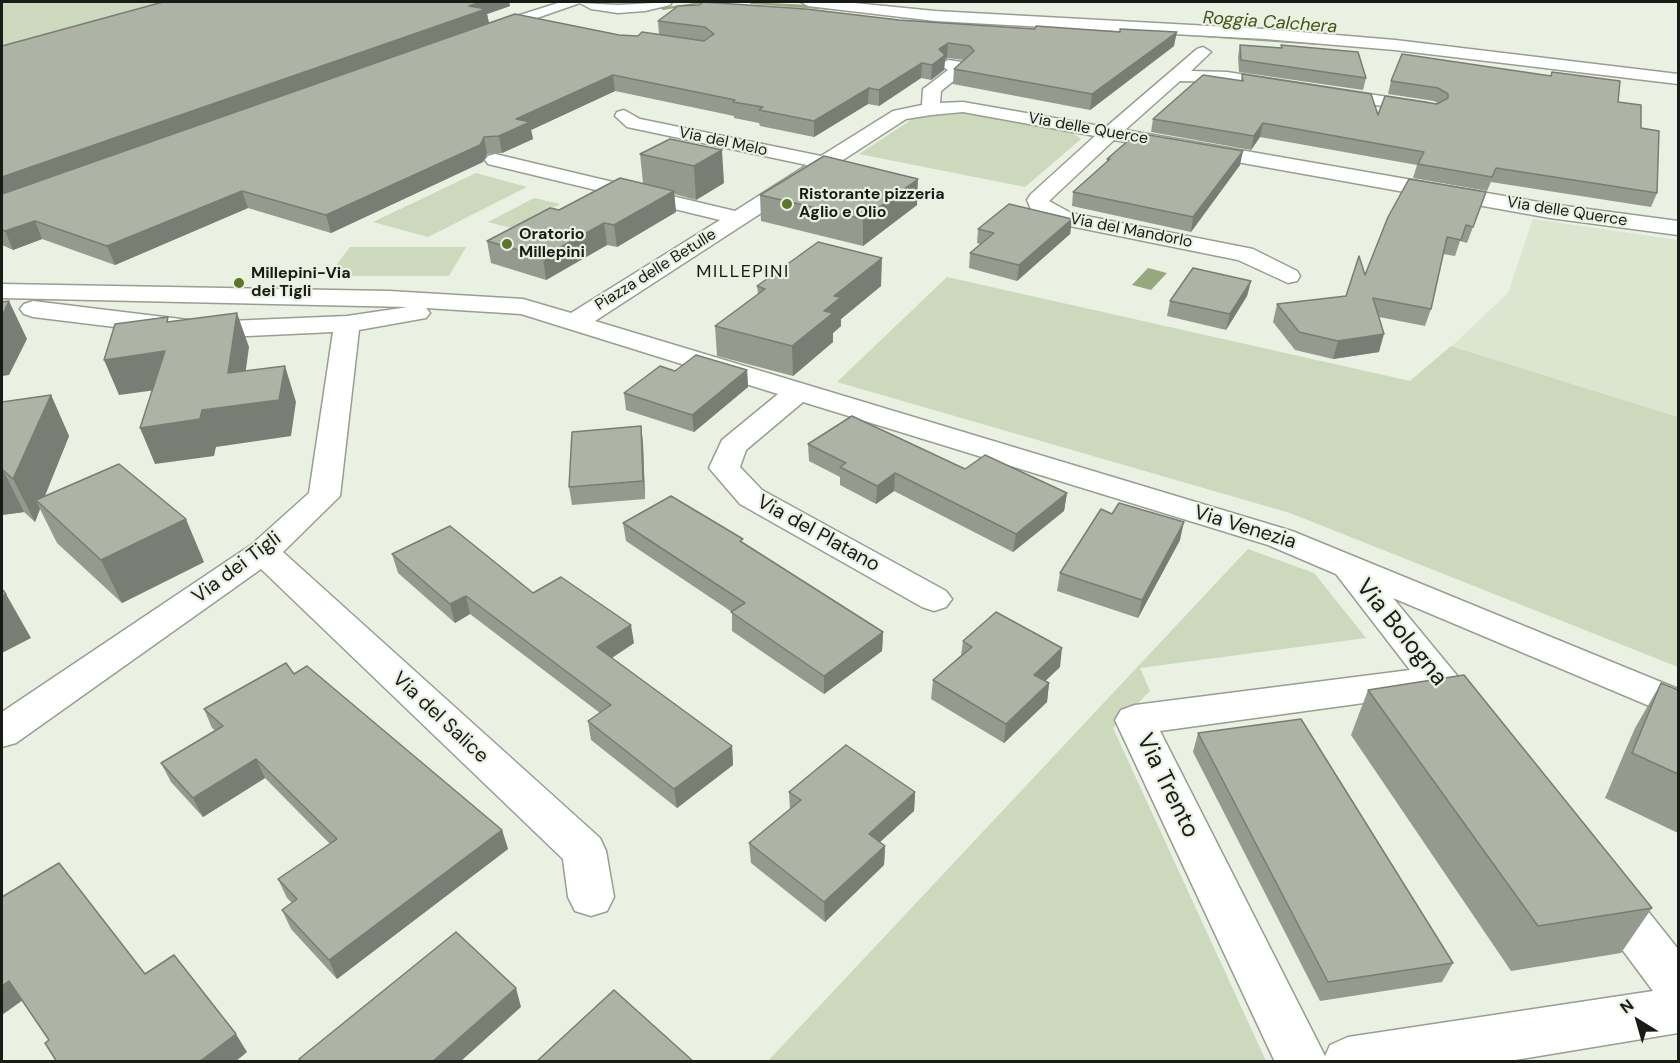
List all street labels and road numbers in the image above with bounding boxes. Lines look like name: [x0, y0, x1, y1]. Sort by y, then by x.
street label: Via delle Querce: [1026, 109, 1150, 149]
street label: Via del Melo: [677, 123, 769, 161]
street label: Via delle Querce: [1505, 193, 1629, 231]
street label: Via del Mandorlo: [1068, 210, 1194, 252]
street label: Piazza delle Betulle: [592, 225, 720, 315]
street label: Via del Platano: [752, 490, 884, 578]
street label: Via Venezia: [1191, 501, 1299, 555]
street label: Via dei Tigli: [188, 527, 286, 609]
street label: Via Bologna: [1349, 574, 1453, 692]
street label: Via del Salice: [387, 667, 493, 769]
street label: Via Trento: [1129, 729, 1205, 843]

